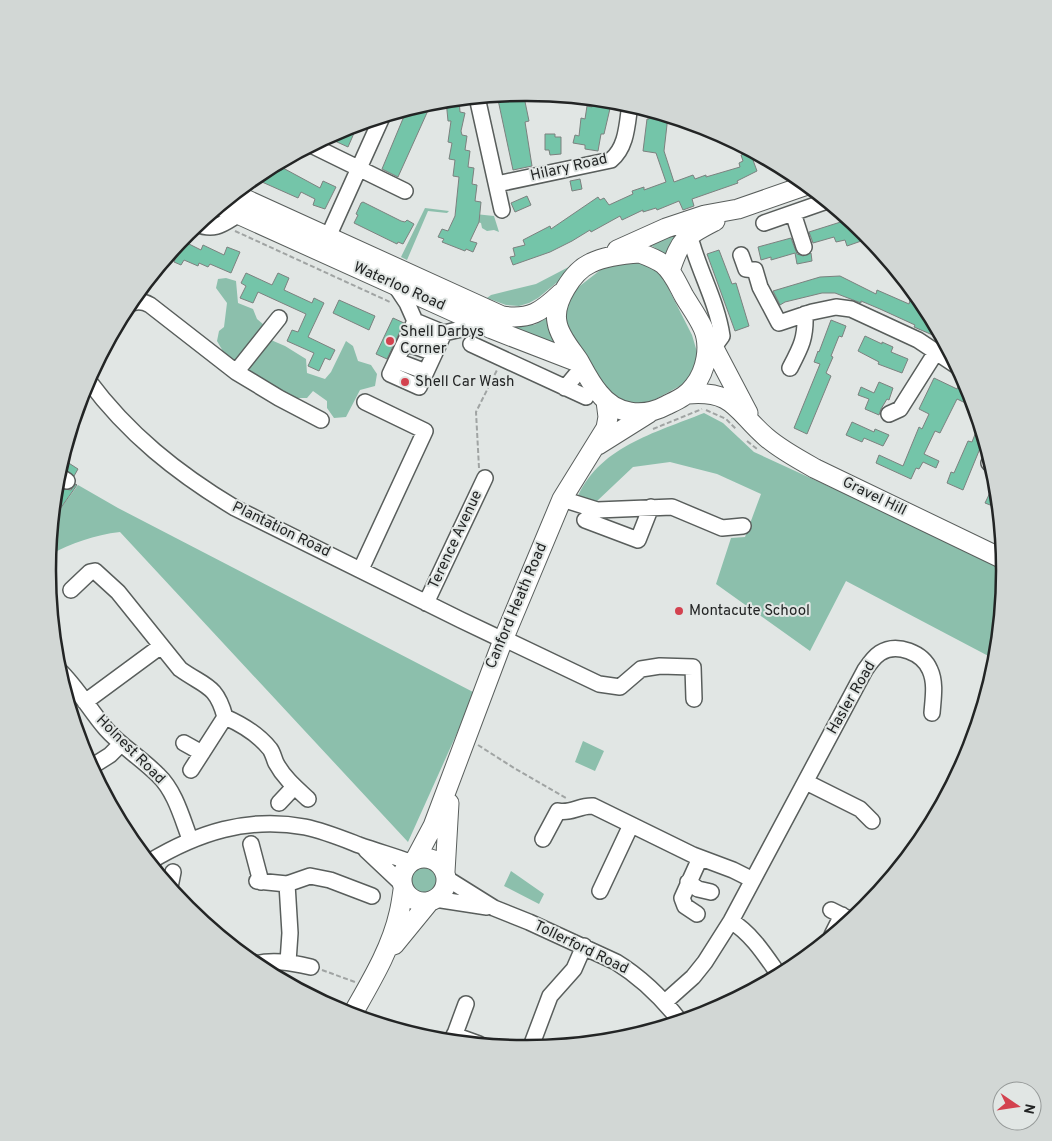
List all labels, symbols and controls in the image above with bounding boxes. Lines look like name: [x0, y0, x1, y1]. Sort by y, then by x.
street label: Hilary Road: [529, 150, 609, 186]
street label: Waterloo Road: [350, 258, 448, 316]
place label: Shell Darbys Corner: [400, 323, 484, 359]
marker: Shell Darbys Corner: [384, 335, 396, 347]
place label: Shell Car Wash: [415, 373, 515, 392]
marker: Shell Car Wash: [399, 376, 411, 388]
street label: Gravel Hill: [839, 473, 909, 521]
street label: Terence Avenue: [425, 488, 487, 592]
street label: Plantation Road: [229, 498, 333, 562]
street label: Canford Heath Road: [482, 540, 552, 672]
place label: Montacute School: [689, 602, 810, 621]
marker: Montacute School: [673, 605, 685, 617]
street label: Hasler Road: [823, 658, 881, 738]
street label: Holnest Road: [91, 711, 169, 789]
street label: Tollerford Road: [531, 917, 631, 979]
north arrow: [992, 1081, 1042, 1131]
text: N: [1019, 1102, 1038, 1115]

